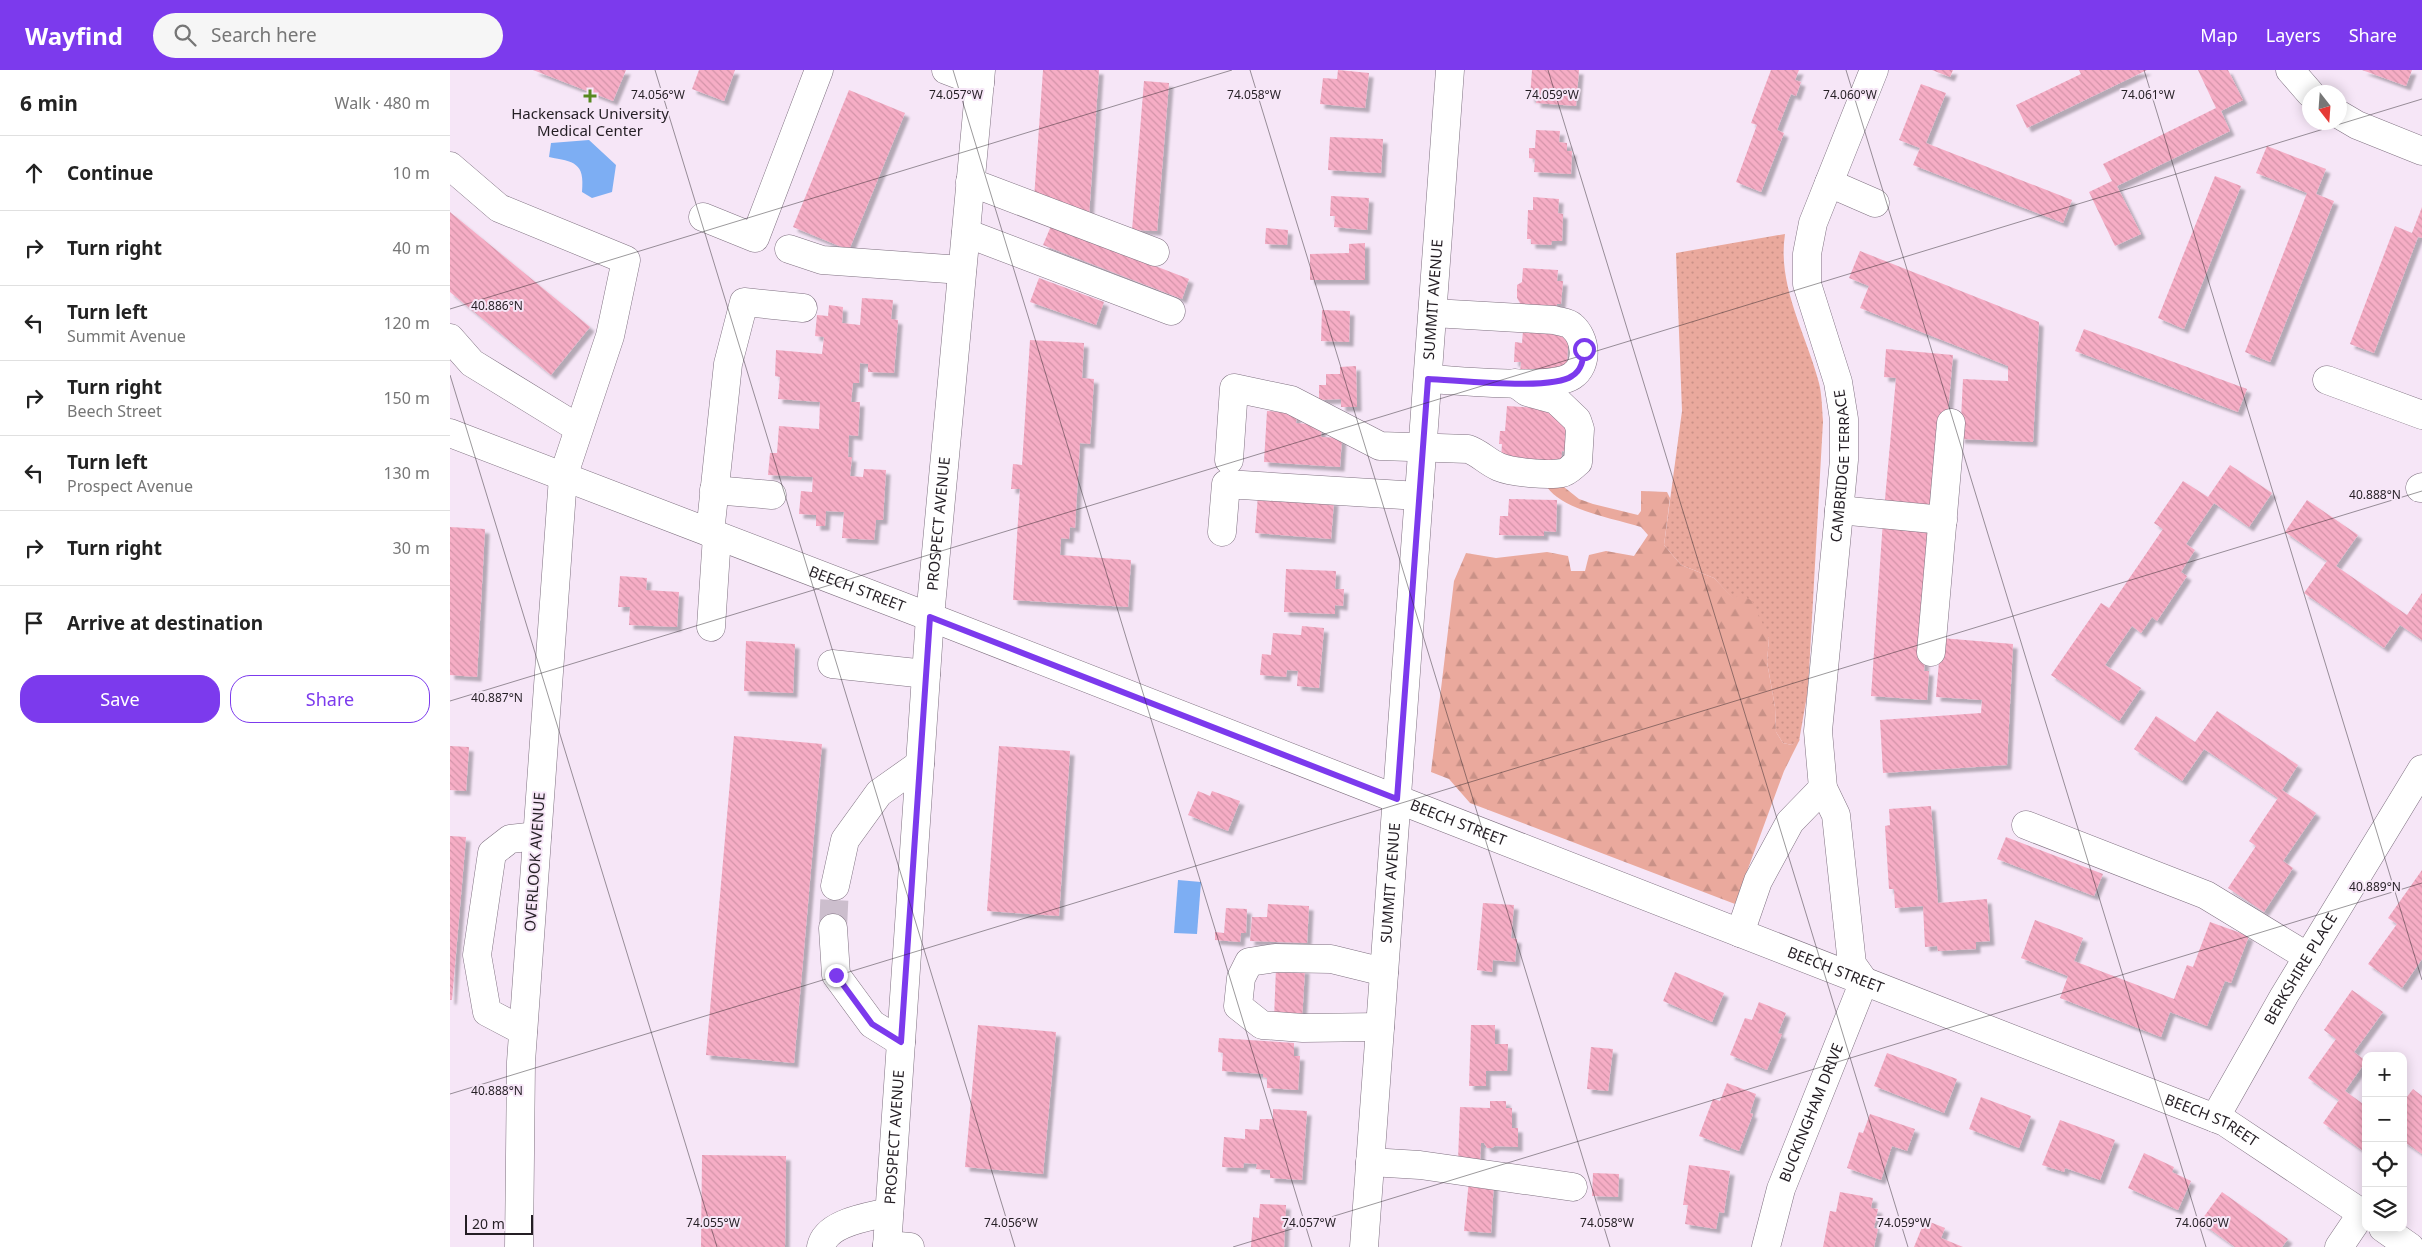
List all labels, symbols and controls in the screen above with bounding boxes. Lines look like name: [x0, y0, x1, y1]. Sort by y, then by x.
search box: [153, 13, 503, 58]
text: Wayfind: [25, 19, 123, 52]
icon: search: [171, 21, 199, 49]
text: Search here: [211, 22, 317, 48]
text: Map: [2200, 23, 2238, 47]
text: Layers: [2266, 23, 2321, 47]
text: Share: [2349, 23, 2397, 47]
north arrow: [2302, 85, 2347, 130]
text: 74.056°W: [631, 86, 685, 103]
text: 74.057°W: [929, 86, 983, 103]
text: 74.058°W: [1227, 86, 1281, 103]
text: 74.059°W: [1525, 86, 1579, 103]
text: 74.060°W: [1823, 86, 1877, 103]
text: 74.061°W: [2121, 86, 2175, 103]
text: 6 min: [20, 89, 78, 117]
marker: Hackensack University Medical Center: [583, 89, 597, 103]
text: Walk · 480 m: [335, 92, 430, 114]
place label: Hackensack University Medical Center: [511, 103, 669, 140]
icon: ahead: [20, 159, 48, 187]
text: Continue: [67, 160, 153, 186]
text: 10 m: [393, 162, 430, 184]
icon: right: [20, 234, 48, 262]
text: Turn right: [67, 235, 162, 261]
text: 40 m: [393, 237, 430, 259]
street label: SUMMIT AVENUE: [1418, 238, 1447, 360]
text: 40.886°N: [471, 297, 523, 314]
text: Turn left: [67, 299, 148, 325]
icon: left: [20, 309, 48, 337]
text: 120 m: [383, 312, 430, 334]
text: Summit Avenue: [67, 325, 186, 347]
route start: [1573, 338, 1596, 361]
text: Turn right: [67, 374, 162, 400]
icon: right: [20, 384, 48, 412]
text: 150 m: [383, 387, 430, 409]
street label: CAMBRIDGE TERRACE: [1825, 388, 1853, 543]
text: Beech Street: [67, 400, 162, 422]
text: Turn left: [67, 449, 148, 475]
street label: PROSPECT AVENUE: [921, 456, 954, 592]
icon: left: [20, 459, 48, 487]
text: 130 m: [383, 462, 430, 484]
text: Prospect Avenue: [67, 475, 193, 497]
text: 40.888°N: [2349, 486, 2401, 503]
icon: right: [20, 534, 48, 562]
text: Turn right: [67, 535, 162, 561]
text: 30 m: [393, 537, 430, 559]
street label: BEECH STREET: [806, 561, 909, 616]
icon: arrive: [20, 609, 48, 637]
text: Arrive at destination: [67, 610, 263, 636]
button: Save: [20, 675, 220, 723]
button: Share: [230, 675, 430, 723]
text: 40.887°N: [471, 689, 523, 706]
street label: OVERLOOK AVENUE: [519, 792, 549, 932]
street label: BEECH STREET: [1407, 794, 1510, 850]
street label: SUMMIT AVENUE: [1375, 822, 1404, 944]
text: 40.889°N: [2349, 878, 2401, 895]
street label: BERKSHIRE PLACE: [2259, 909, 2341, 1028]
street label: BEECH STREET: [1785, 941, 1888, 997]
route end: [825, 964, 848, 987]
street label: BUCKINGHAM DRIVE: [1774, 1040, 1847, 1185]
map controls: [2362, 1052, 2407, 1232]
button: +: [2362, 1052, 2407, 1097]
street label: PROSPECT AVENUE: [879, 1069, 908, 1205]
text: 40.888°N: [471, 1082, 523, 1099]
street label: BEECH STREET: [2162, 1088, 2263, 1151]
button: −: [2362, 1097, 2407, 1142]
button: locate: [2362, 1142, 2407, 1187]
button: layers: [2362, 1187, 2407, 1232]
scale bar: [465, 1212, 532, 1235]
text: 20 m: [472, 1214, 505, 1233]
text: 74.055°W: [686, 1214, 740, 1231]
text: 74.056°W: [984, 1214, 1038, 1231]
text: 74.057°W: [1282, 1214, 1336, 1231]
text: 74.058°W: [1580, 1214, 1634, 1231]
text: 74.059°W: [1877, 1214, 1931, 1231]
text: 74.060°W: [2175, 1214, 2229, 1231]

